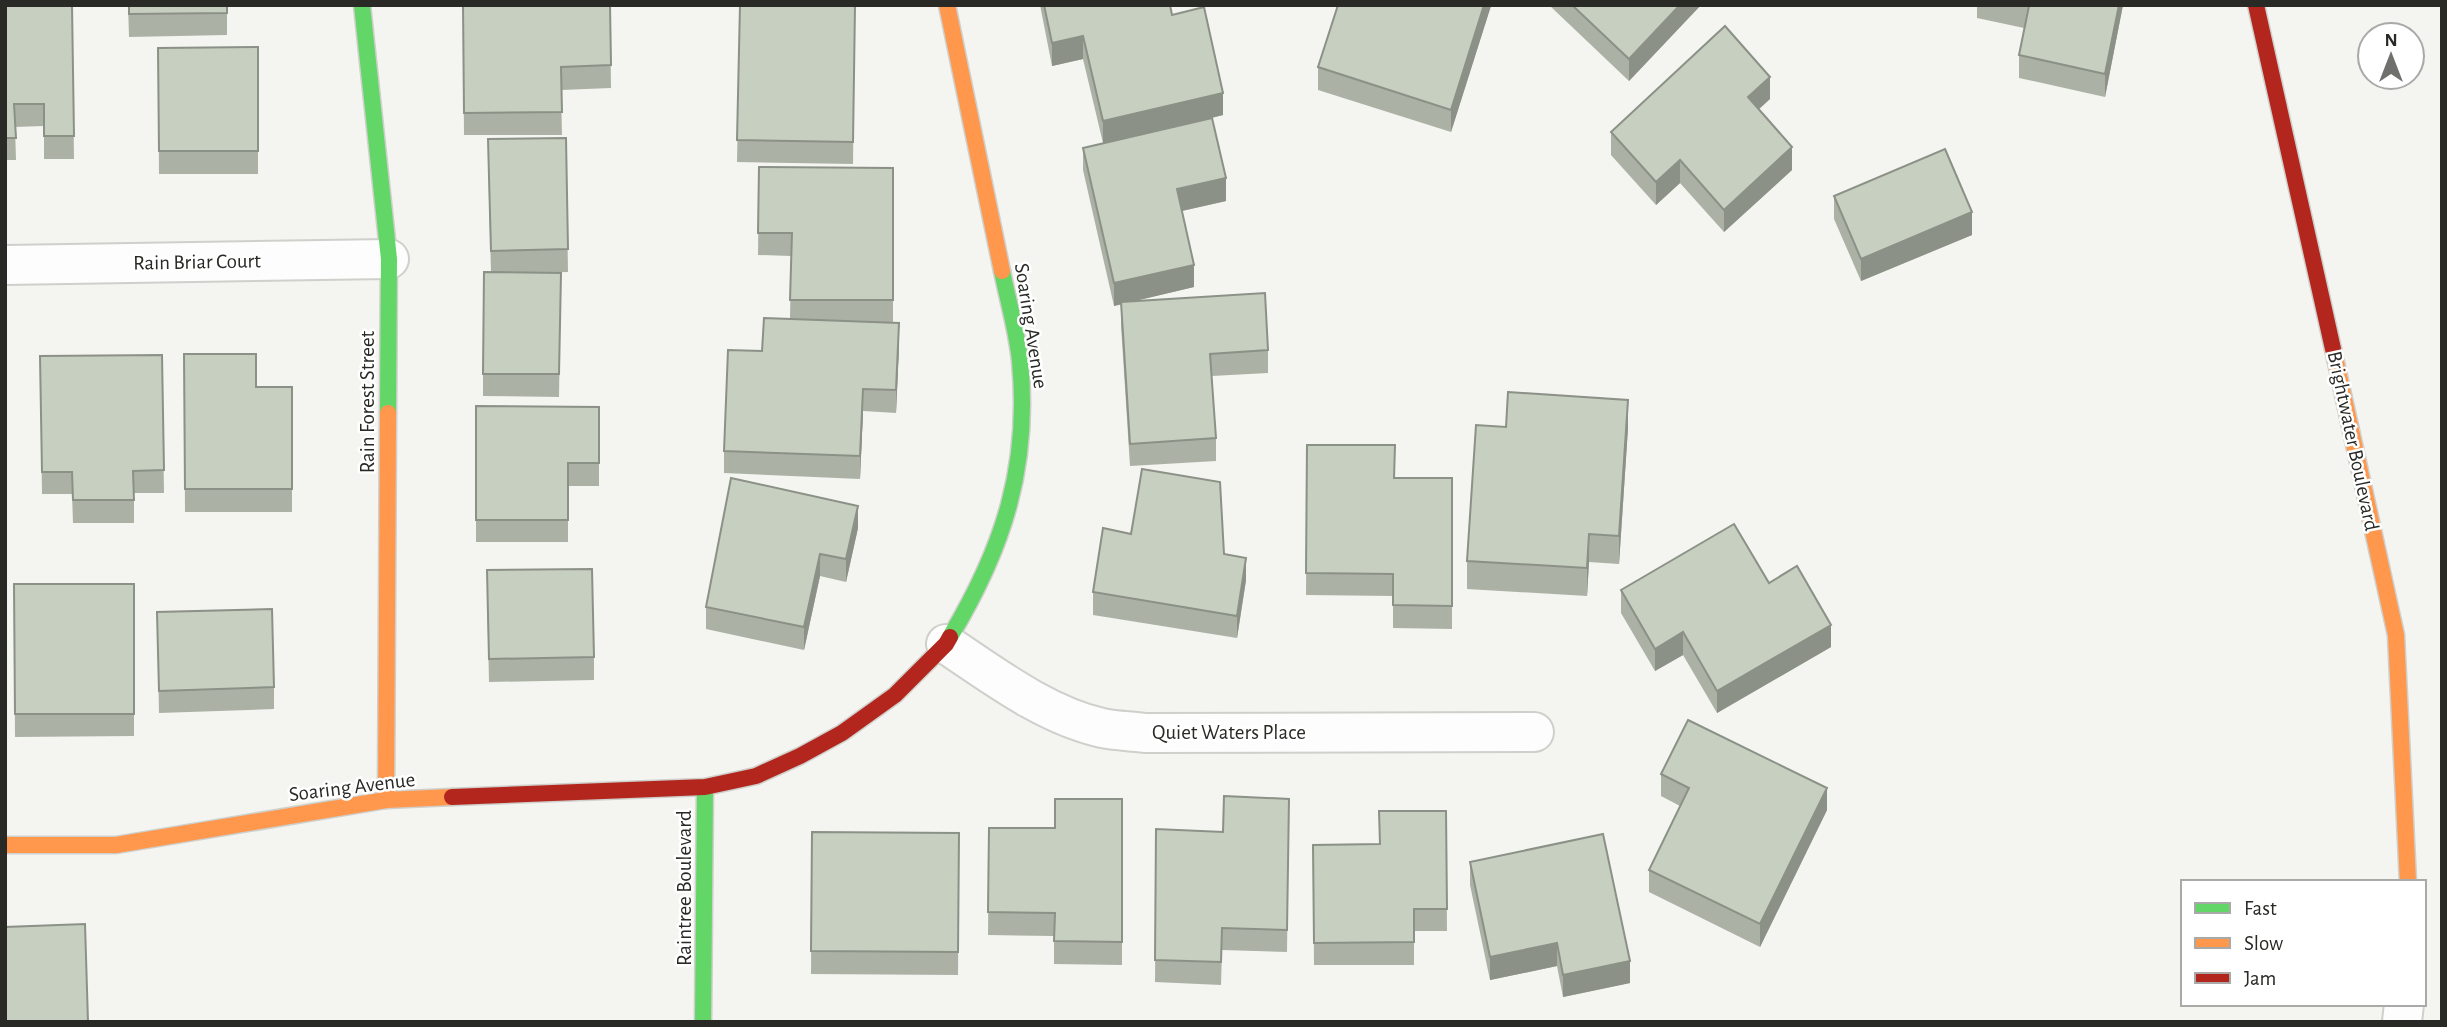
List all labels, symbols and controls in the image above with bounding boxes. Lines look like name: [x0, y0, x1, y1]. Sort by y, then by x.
north arrow: [2356, 21, 2426, 91]
text: N: [2384, 31, 2398, 50]
street label: Rain Briar Court: [133, 250, 261, 274]
street label: Soaring Avenue: [1011, 262, 1051, 390]
street label: Rain Forest Street: [357, 330, 378, 473]
street label: Brightwater Boulevard: [2324, 349, 2382, 533]
street label: Quiet Waters Place: [1152, 722, 1306, 743]
street label: Soaring Avenue: [288, 769, 416, 805]
street label: Raintree Boulevard: [674, 810, 695, 966]
legend: [2181, 880, 2426, 1006]
text: Fast: [2244, 898, 2277, 919]
text: Slow: [2244, 933, 2283, 954]
text: Jam: [2244, 968, 2276, 989]

